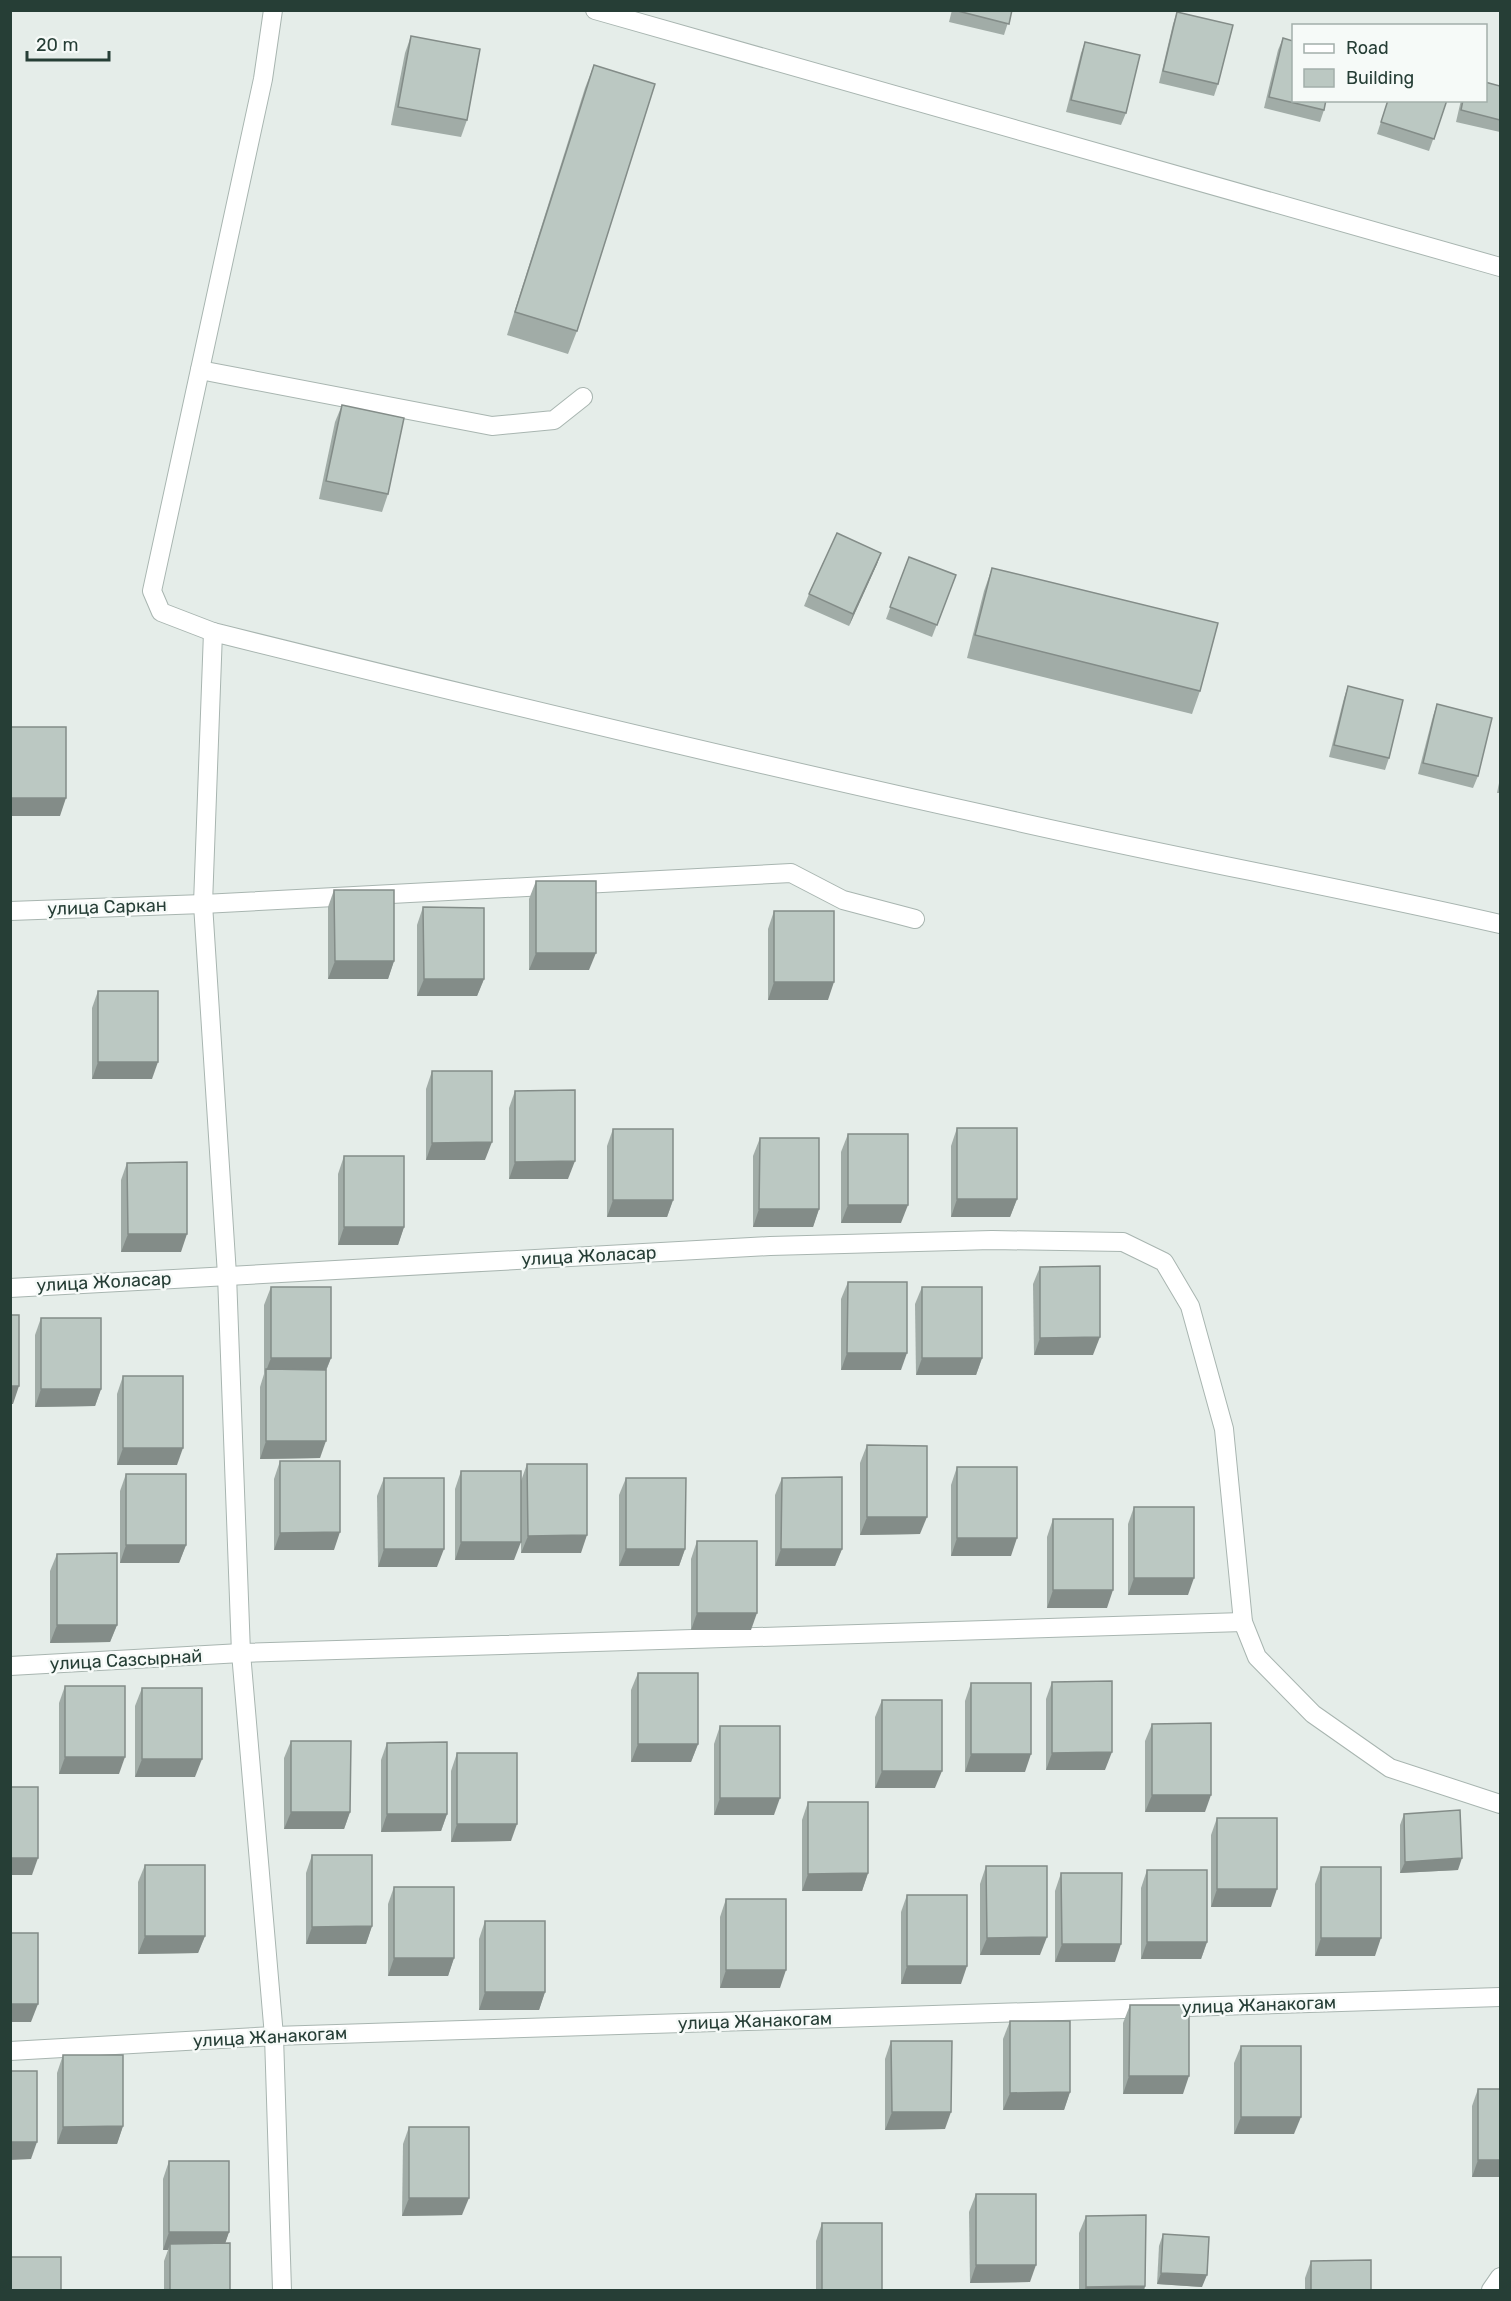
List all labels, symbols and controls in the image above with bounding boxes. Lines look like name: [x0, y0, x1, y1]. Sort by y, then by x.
scale bar: [27, 24, 110, 62]
legend: [1292, 24, 1487, 102]
text: 20 m: [36, 34, 78, 56]
text: Road: [1346, 37, 1389, 59]
text: Building: [1346, 67, 1414, 89]
street label: улица Саркан: [47, 894, 167, 920]
street label: улица Жоласар: [521, 1241, 657, 1271]
street label: улица Жоласар: [36, 1267, 172, 1297]
street label: улица Сазсырнай: [49, 1645, 203, 1675]
street label: улица Жанакогам: [1181, 1991, 1337, 2019]
street label: улица Жанакогам: [677, 2007, 833, 2035]
street label: улица Жанакогам: [192, 2022, 348, 2052]

